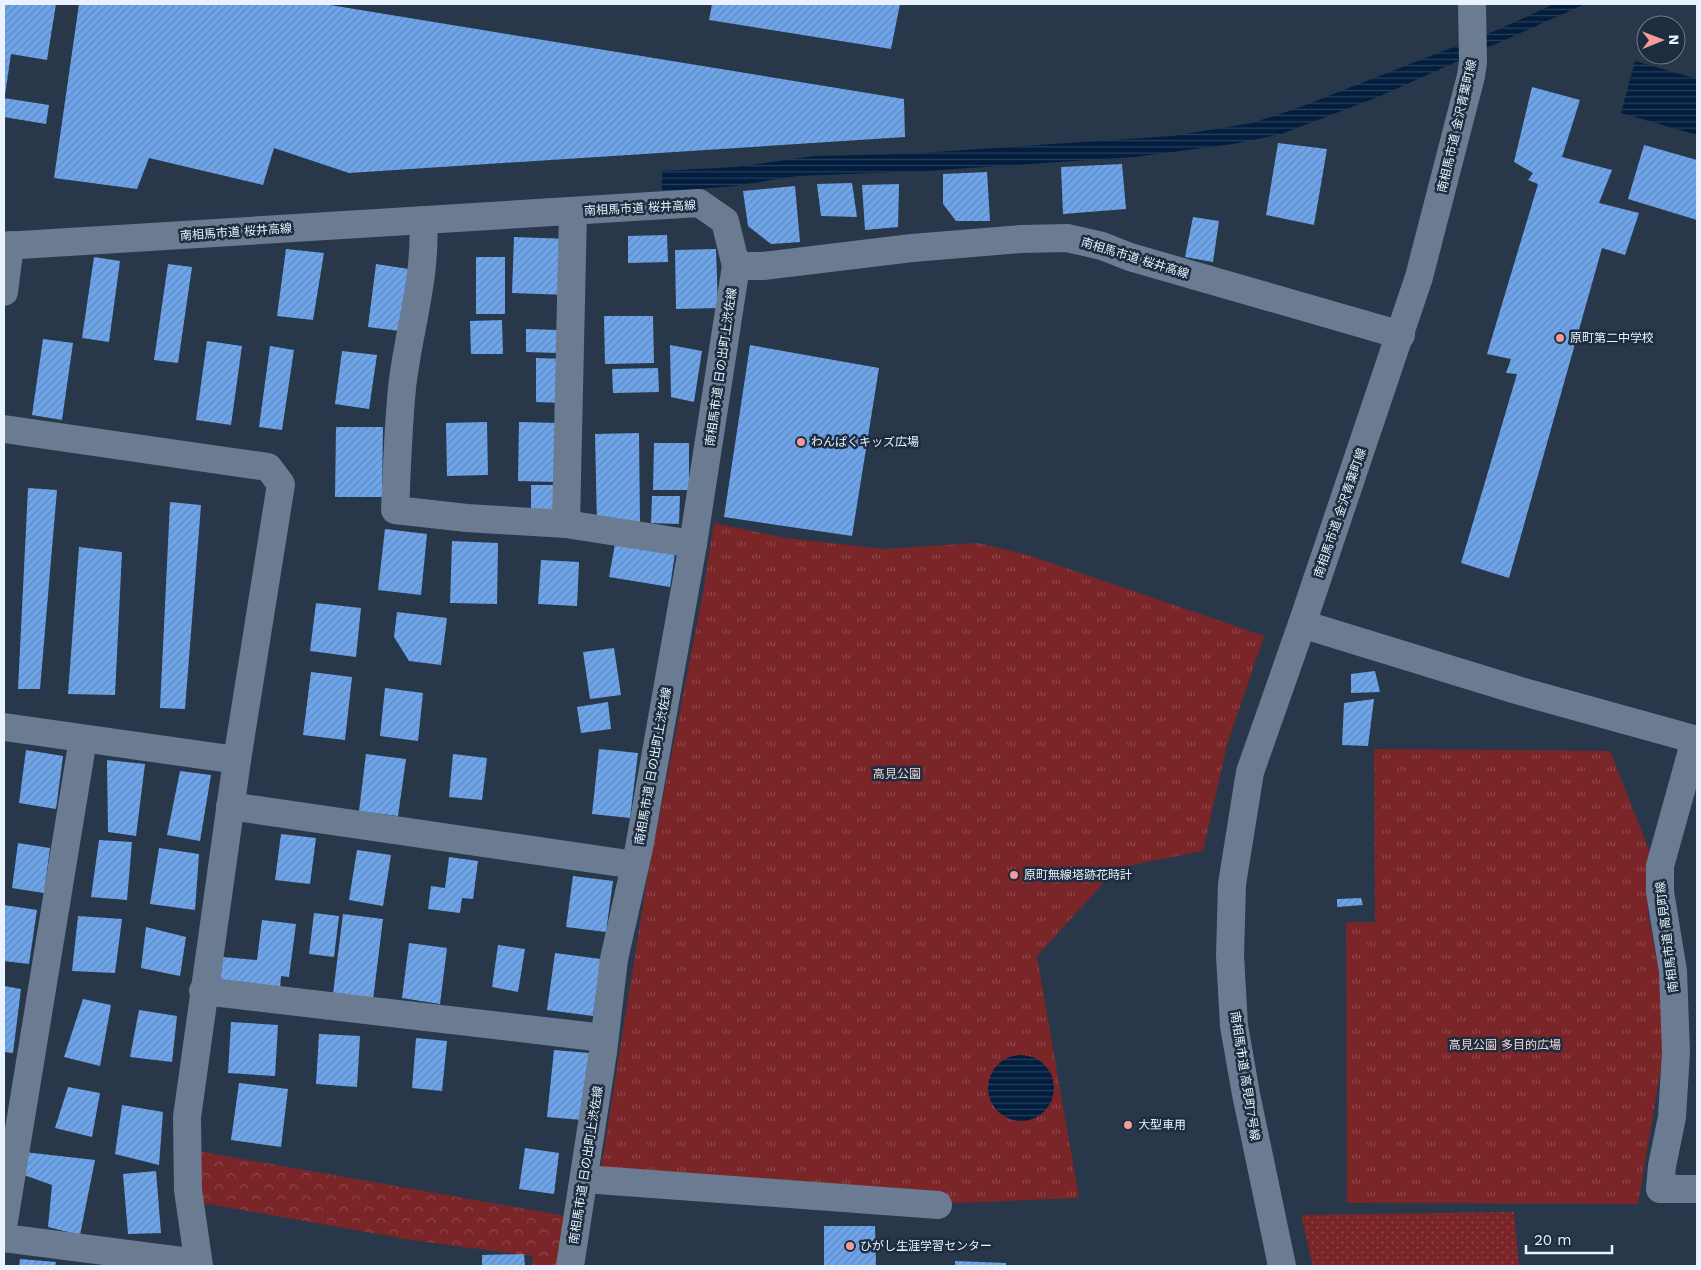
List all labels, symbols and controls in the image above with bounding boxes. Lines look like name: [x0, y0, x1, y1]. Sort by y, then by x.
north arrow: [1636, 15, 1686, 65]
text: N: [1666, 34, 1682, 45]
street label: 南相馬市道 金沢青葉町線: [1435, 58, 1479, 194]
street label: 南相馬市道 桜井高線: [584, 198, 696, 218]
street label: 南相馬市道 桜井高線: [180, 221, 292, 243]
street label: 南相馬市道 桜井高線: [1079, 235, 1191, 281]
street label: 南相馬市道 日の出町上渋佐線: [703, 287, 739, 447]
place label: 原町第二中学校: [1570, 331, 1654, 345]
marker: 原町第二中学校: [1554, 332, 1566, 344]
place label: わんぱくキッズ広場: [811, 435, 919, 449]
marker: わんぱくキッズ広場: [795, 436, 807, 448]
street label: 南相馬市道 金沢青葉町線: [1311, 446, 1369, 580]
street label: 南相馬市道 日の出町上渋佐線: [632, 686, 674, 846]
park label: 高見公園: [873, 767, 921, 781]
place label: 原町無線塔跡花時計: [1024, 868, 1132, 882]
marker: 原町無線塔跡花時計: [1008, 869, 1020, 881]
street label: 南相馬市道 高見町線: [1653, 881, 1681, 993]
street label: 南相馬市道 高見町7号線: [1228, 1010, 1262, 1142]
park label: 高見公園 多目的広場: [1449, 1038, 1561, 1052]
street label: 南相馬市道 日の出町上渋佐線: [567, 1085, 605, 1245]
place label: 大型車用: [1138, 1118, 1186, 1132]
marker: 大型車用: [1122, 1119, 1134, 1131]
scale bar: [1526, 1222, 1612, 1254]
text: 20 m: [1534, 1231, 1572, 1249]
place label: ひがし生涯学習センター: [860, 1239, 992, 1253]
marker: ひがし生涯学習センター: [844, 1240, 856, 1252]

